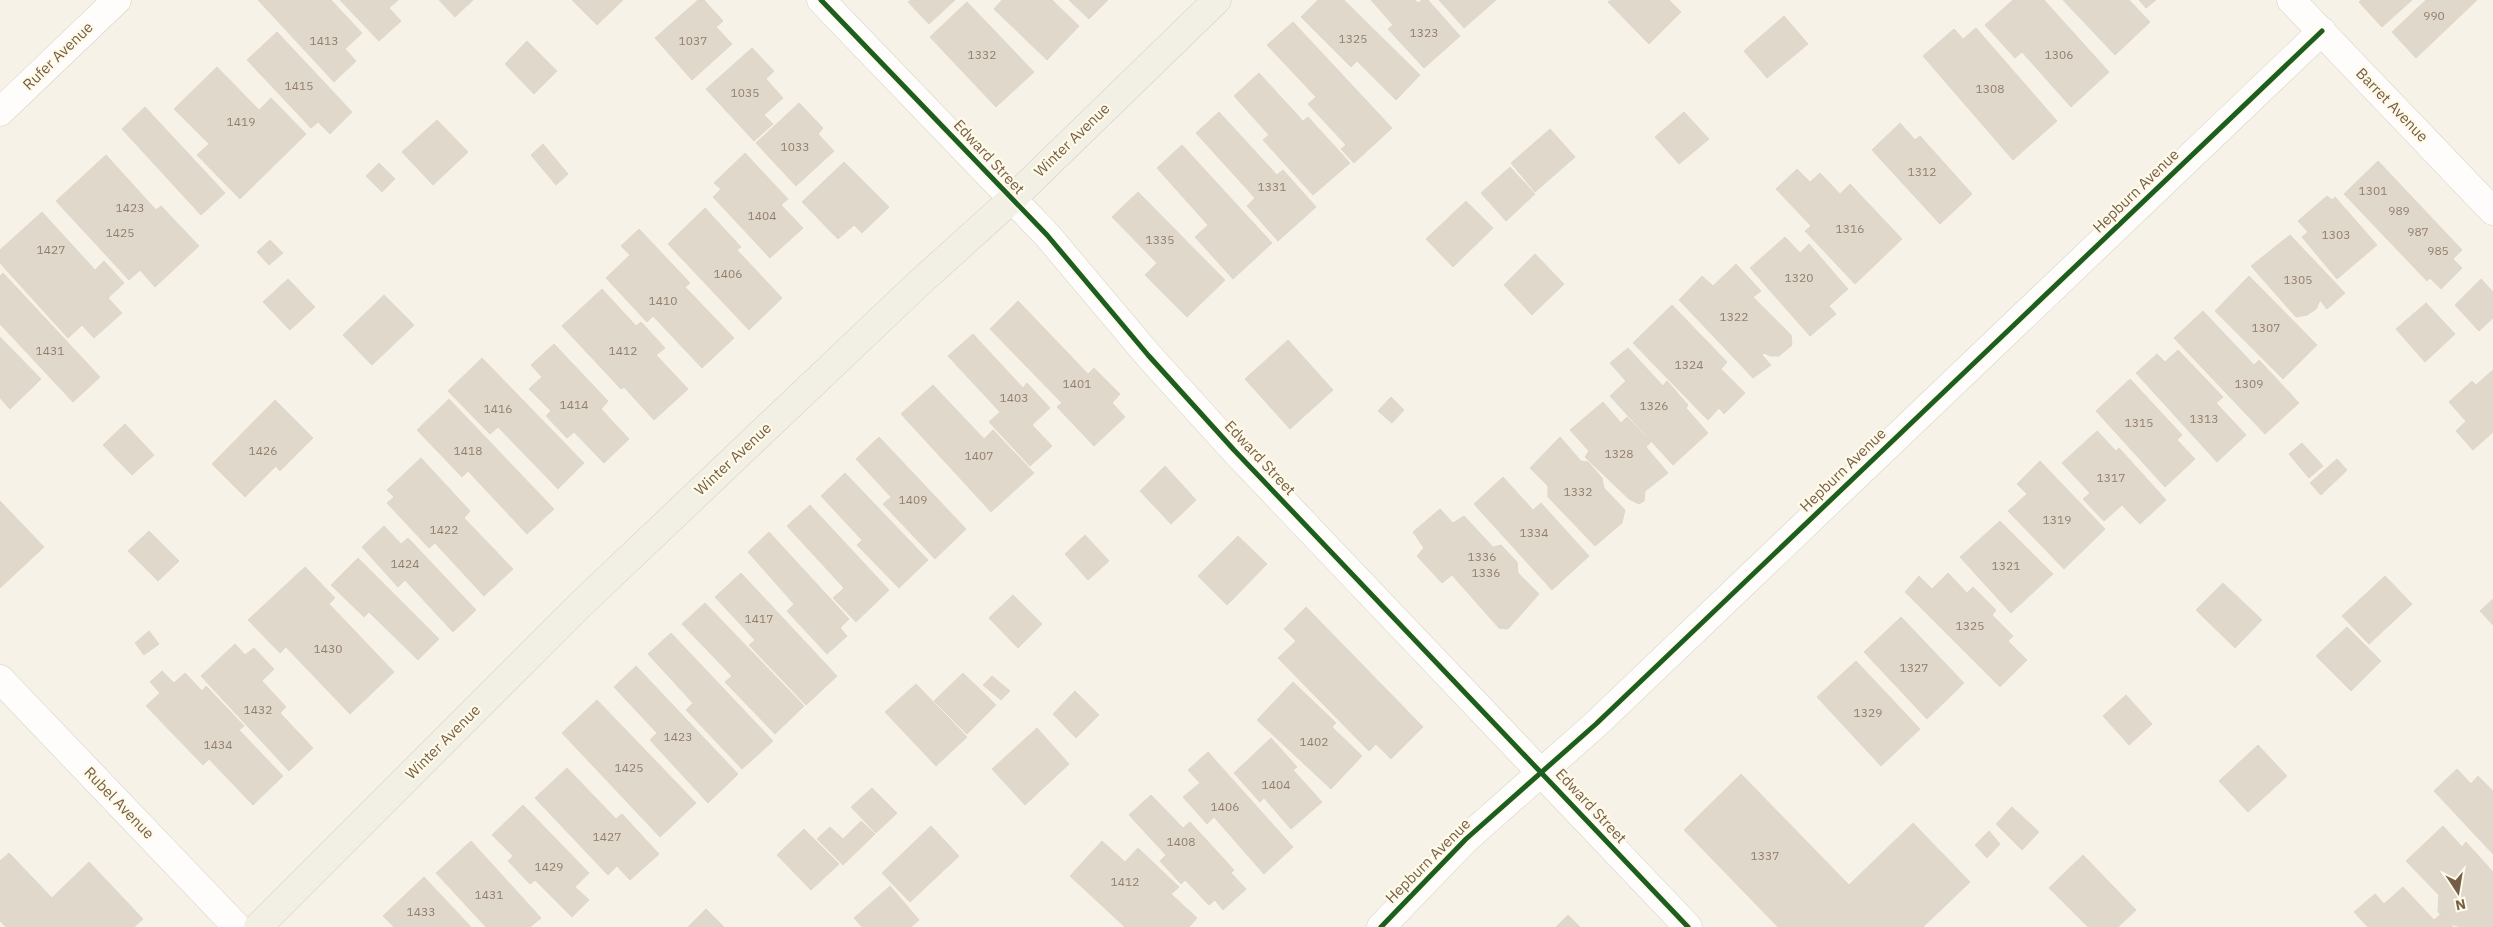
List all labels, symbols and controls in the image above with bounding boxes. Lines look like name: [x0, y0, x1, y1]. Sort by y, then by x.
house number: 990: [2423, 8, 2445, 23]
street label: Rufer Avenue: [19, 17, 97, 94]
house number: 1323: [1410, 25, 1438, 40]
house number: 1325: [1339, 31, 1367, 46]
house number: 1413: [310, 33, 338, 48]
house number: 1037: [679, 33, 707, 48]
house number: 1332: [968, 47, 996, 62]
house number: 1306: [2045, 47, 2073, 62]
street label: Barret Avenue: [2352, 64, 2432, 146]
house number: 1415: [285, 78, 313, 93]
house number: 1308: [1976, 81, 2004, 96]
house number: 1035: [731, 85, 759, 100]
street label: Winter Avenue: [1030, 99, 1114, 181]
house number: 1419: [227, 114, 255, 129]
street label: Edward Street: [950, 115, 1029, 198]
house number: 1033: [781, 139, 809, 154]
street label: Hepburn Avenue: [2089, 145, 2183, 237]
house number: 1312: [1908, 164, 1936, 179]
house number: 1331: [1258, 179, 1286, 194]
house number: 1301: [2359, 183, 2387, 198]
house number: 1423: [116, 200, 144, 215]
house number: 989: [2388, 203, 2410, 218]
house number: 1404: [748, 208, 776, 223]
house number: 1316: [1836, 221, 1864, 236]
house number: 987: [2407, 224, 2429, 239]
house number: 1425: [106, 225, 134, 240]
house number: 1303: [2322, 227, 2350, 242]
house number: 1335: [1146, 232, 1174, 247]
house number: 1427: [37, 242, 65, 257]
house number: 985: [2427, 243, 2449, 258]
house number: 1406: [714, 266, 742, 281]
house number: 1320: [1785, 270, 1813, 285]
house number: 1305: [2284, 272, 2312, 287]
house number: 1410: [649, 293, 677, 308]
house number: 1322: [1720, 309, 1748, 324]
house number: 1307: [2252, 320, 2280, 335]
house number: 1431: [36, 343, 64, 358]
house number: 1412: [609, 343, 637, 358]
house number: 1324: [1675, 357, 1703, 372]
house number: 1401: [1063, 376, 1091, 391]
house number: 1309: [2235, 376, 2263, 391]
house number: 1403: [1000, 390, 1028, 405]
house number: 1414: [560, 397, 588, 412]
house number: 1326: [1640, 398, 1668, 413]
house number: 1416: [484, 401, 512, 416]
house number: 1313: [2190, 411, 2218, 426]
house number: 1315: [2125, 415, 2153, 430]
street label: Edward Street: [1221, 416, 1300, 499]
street label: Winter Avenue: [690, 418, 775, 499]
street label: Hepburn Avenue: [1796, 424, 1890, 516]
house number: 1426: [249, 443, 277, 458]
house number: 1418: [454, 443, 482, 458]
house number: 1328: [1605, 446, 1633, 461]
house number: 1407: [965, 448, 993, 463]
house number: 1317: [2097, 470, 2125, 485]
house number: 1332: [1564, 484, 1592, 499]
house number: 1409: [899, 492, 927, 507]
house number: 1319: [2043, 512, 2071, 527]
house number: 1422: [430, 522, 458, 537]
house number: 1334: [1520, 525, 1548, 540]
house number: 1336: [1468, 549, 1496, 564]
house number: 1424: [391, 556, 419, 571]
house number: 1321: [1992, 558, 2020, 573]
house number: 1336: [1472, 565, 1500, 580]
house number: 1417: [745, 611, 773, 626]
house number: 1325: [1956, 618, 1984, 633]
house number: 1430: [314, 641, 342, 656]
house number: 1327: [1900, 660, 1928, 675]
street label: Winter Avenue: [401, 700, 484, 783]
house number: 1432: [244, 702, 272, 717]
house number: 1329: [1854, 705, 1882, 720]
house number: 1423: [664, 729, 692, 744]
house number: 1402: [1300, 734, 1328, 749]
house number: 1434: [204, 737, 232, 752]
house number: 1425: [615, 760, 643, 775]
street label: Rubel Avenue: [80, 763, 158, 843]
street label: Edward Street: [1552, 764, 1631, 847]
house number: 1404: [1262, 777, 1290, 792]
house number: 1406: [1211, 799, 1239, 814]
street label: Hepburn Avenue: [1381, 814, 1474, 907]
house number: 1427: [593, 829, 621, 844]
house number: 1408: [1167, 834, 1195, 849]
house number: 1337: [1751, 848, 1779, 863]
house number: 1429: [535, 859, 563, 874]
north arrow: [2433, 867, 2483, 917]
house number: 1412: [1111, 874, 1139, 889]
house number: 1431: [475, 887, 503, 902]
text: N: [2454, 895, 2468, 915]
house number: 1433: [407, 904, 435, 919]

